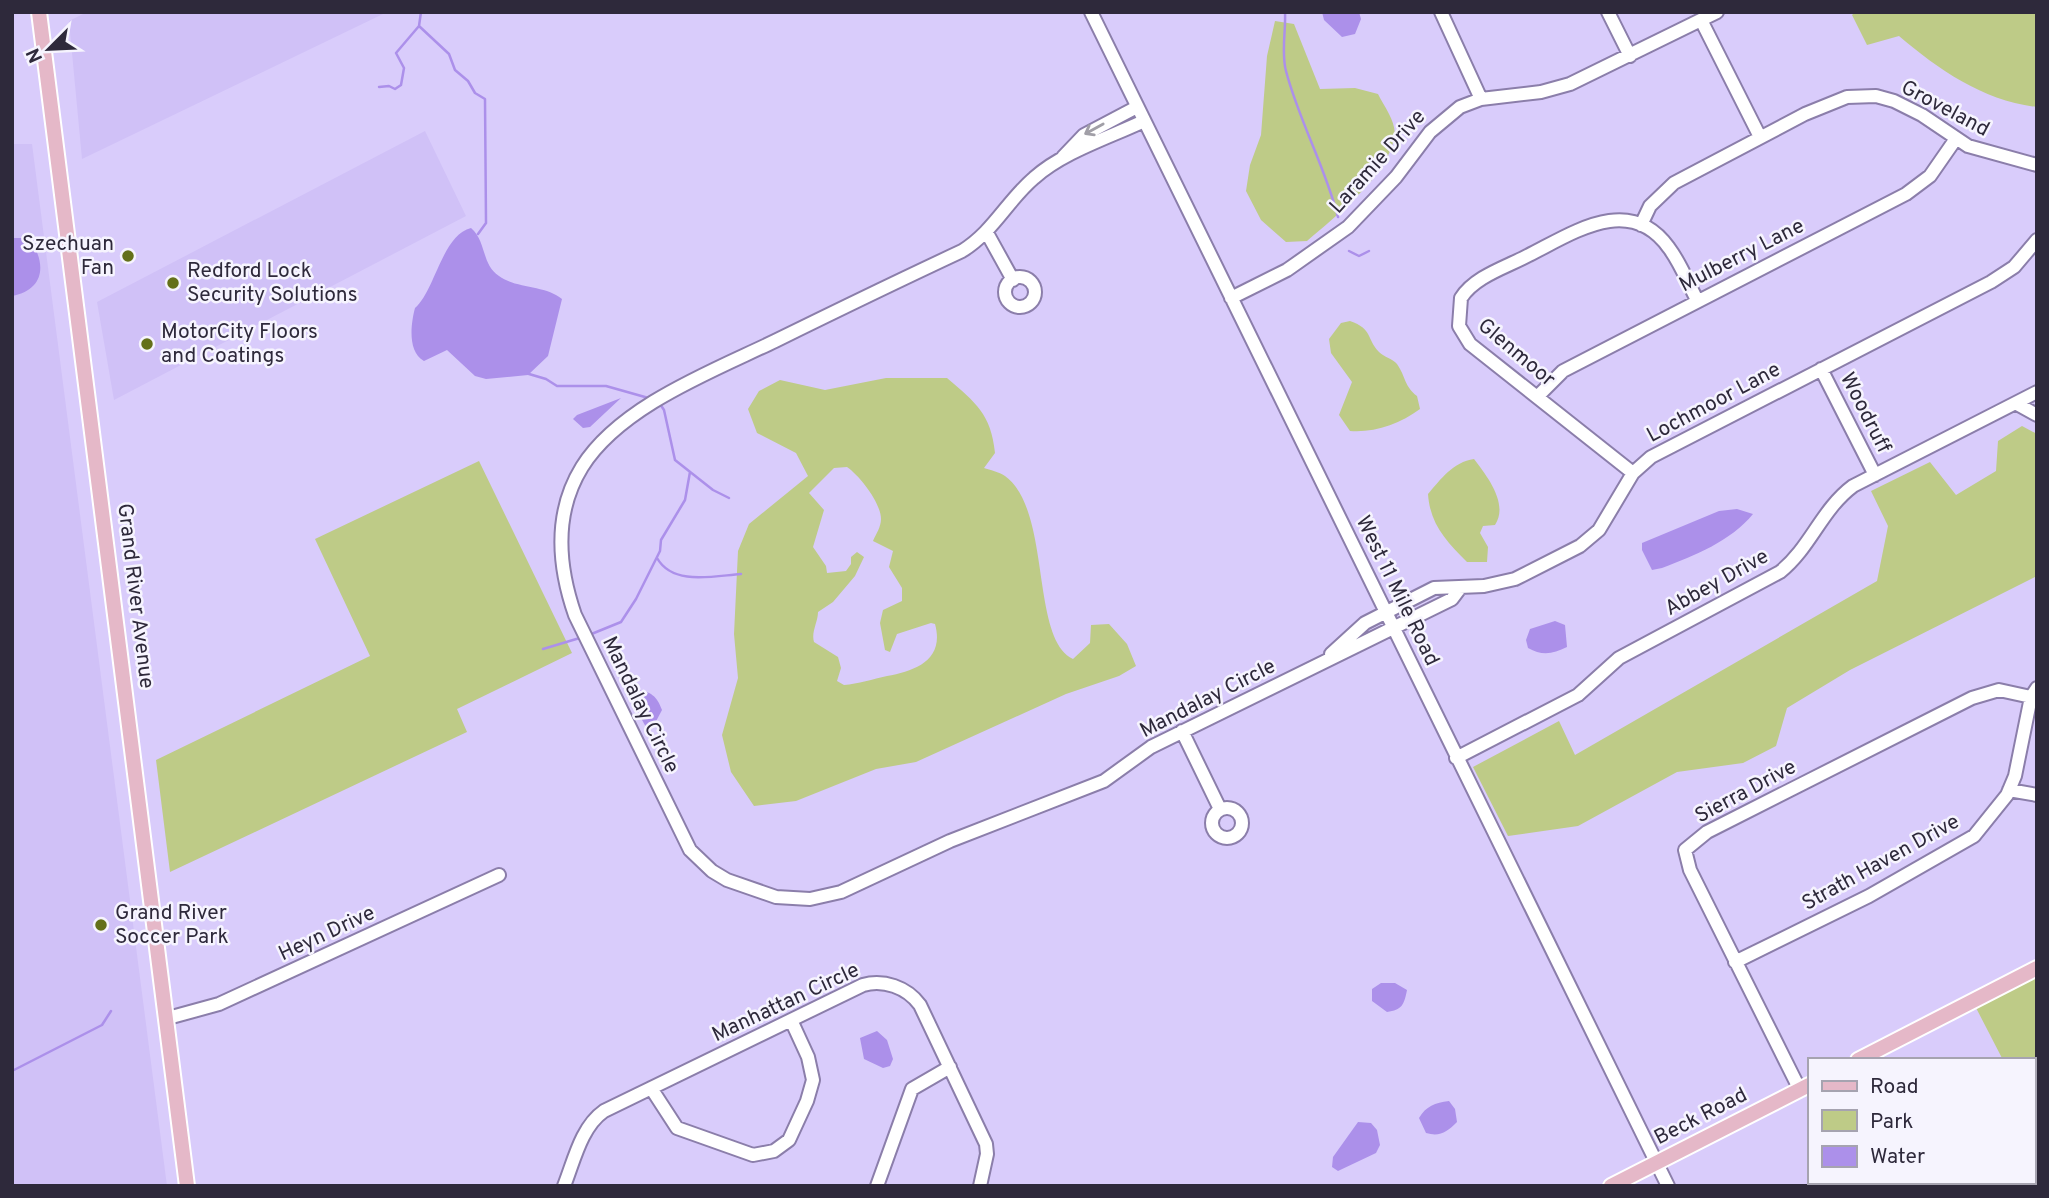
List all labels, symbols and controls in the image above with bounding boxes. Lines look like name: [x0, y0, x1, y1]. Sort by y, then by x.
north arrow: [14, 14, 84, 84]
text: N: [22, 44, 49, 66]
street label: Groveland: [1896, 74, 1994, 144]
street label: Laramie Drive: [1324, 104, 1432, 220]
one-way arrow: [1084, 122, 1104, 136]
street label: Mulberry Lane: [1675, 213, 1809, 299]
place label: Szechuan Fan: [22, 231, 114, 282]
marker: Szechuan Fan: [120, 248, 136, 264]
place label: Redford Lock Security Solutions: [187, 258, 358, 309]
marker: Redford Lock Security Solutions: [165, 275, 181, 291]
street label: Glenmoor: [1472, 313, 1560, 393]
place label: MotorCity Floors and Coatings: [161, 319, 318, 370]
marker: MotorCity Floors and Coatings: [139, 336, 155, 352]
street label: Lochmoor Lane: [1642, 356, 1786, 450]
street label: Woodruff: [1833, 368, 1897, 458]
street label: Grand River Avenue: [110, 502, 160, 690]
street label: West 11 Mile Road: [1349, 511, 1445, 671]
street label: Abbey Drive: [1660, 543, 1774, 623]
street label: Mandalay Circle: [595, 632, 685, 778]
street label: Mandalay Circle: [1135, 653, 1281, 745]
street label: Sierra Drive: [1691, 754, 1801, 830]
street label: Strath Haven Drive: [1798, 809, 1964, 917]
place label: Grand River Soccer Park: [115, 900, 229, 951]
street label: Heyn Drive: [274, 900, 380, 968]
marker: Grand River Soccer Park: [93, 917, 109, 933]
street label: Manhattan Circle: [708, 957, 864, 1049]
legend: [1808, 1058, 2035, 1184]
text: Road: [1870, 1074, 1919, 1101]
street label: Beck Road: [1650, 1082, 1752, 1152]
text: Park: [1870, 1109, 1913, 1136]
text: Water: [1870, 1144, 1925, 1171]

